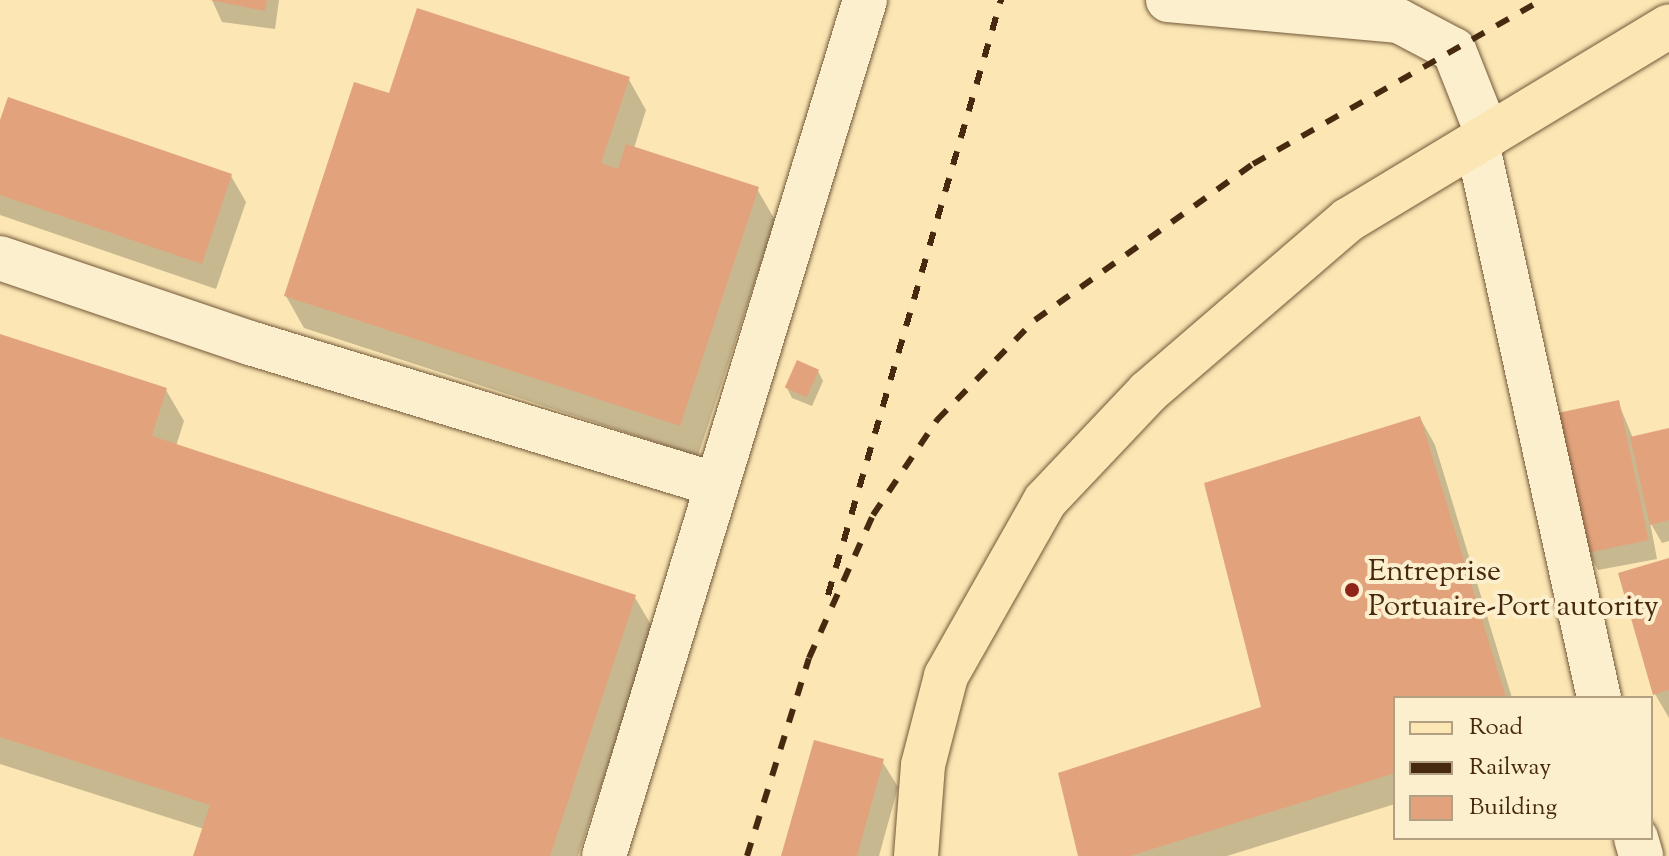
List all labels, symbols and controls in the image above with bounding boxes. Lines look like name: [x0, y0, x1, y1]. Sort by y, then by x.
place label: Entreprise Portuaire-Port autority: [1368, 555, 1659, 626]
marker: Entreprise Portuaire-Port autority: [1343, 581, 1361, 599]
legend: [1393, 696, 1653, 840]
text: Road: [1469, 711, 1523, 745]
text: Railway: [1469, 751, 1551, 785]
text: Building: [1469, 791, 1557, 825]

